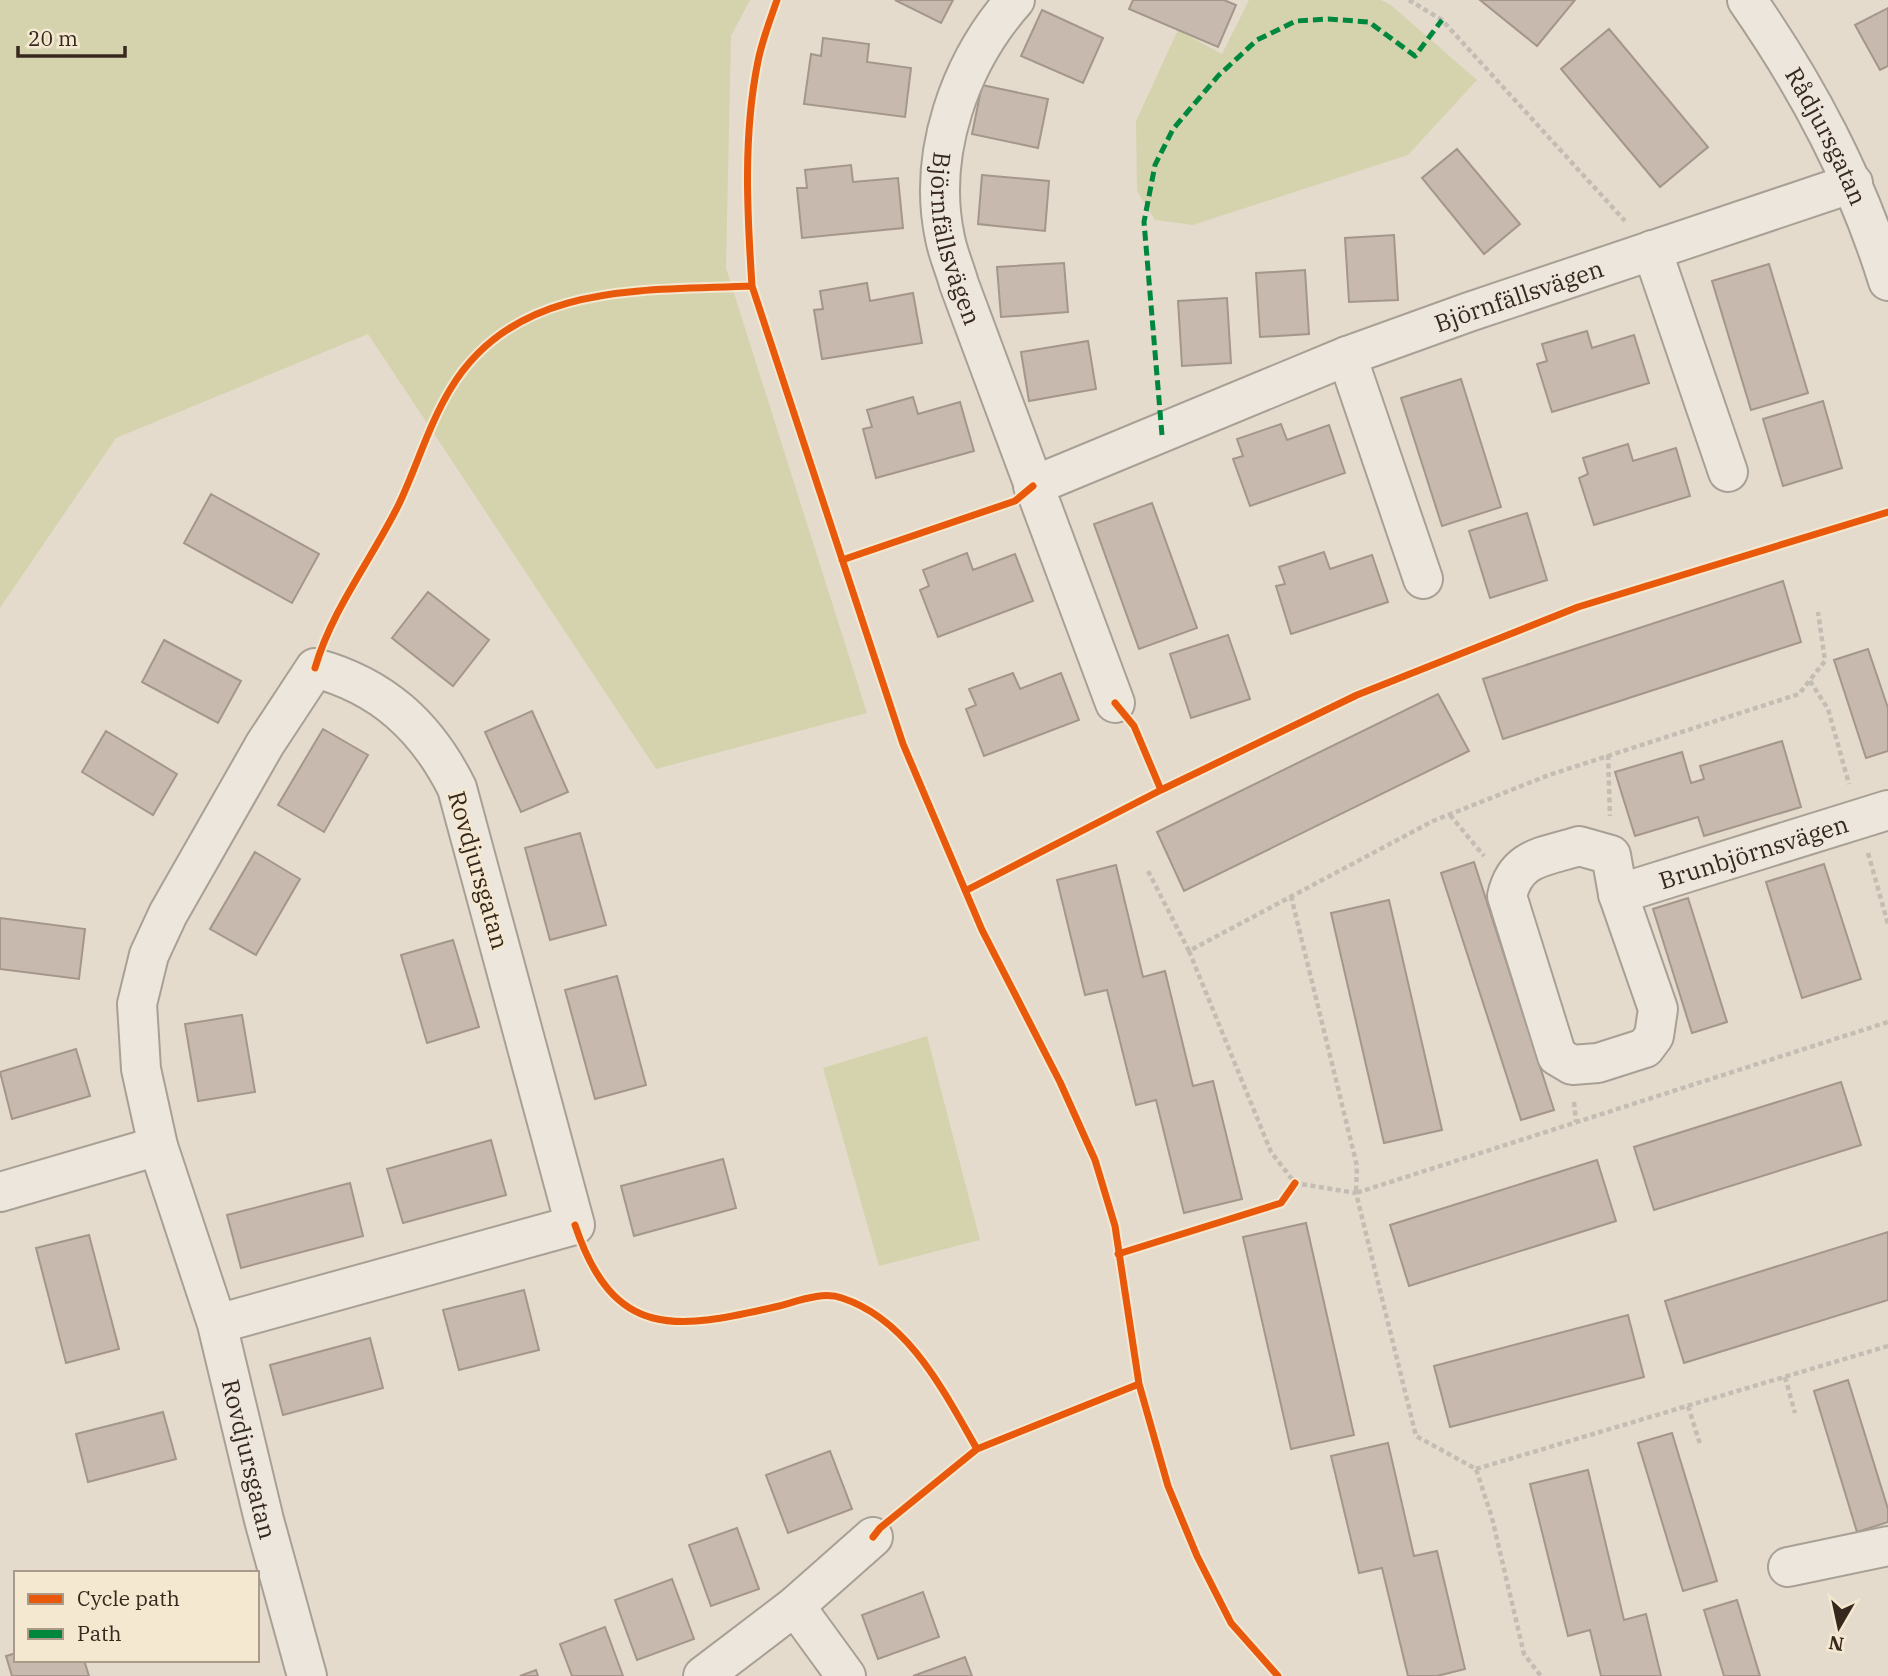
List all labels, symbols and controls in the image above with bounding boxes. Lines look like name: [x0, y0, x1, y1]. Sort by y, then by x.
scale bar: [18, 14, 124, 58]
text: 20 m: [28, 24, 78, 52]
street label: Rådjursgatan: [1778, 61, 1875, 210]
street label: Björnfällsvägen: [924, 150, 989, 329]
street label: Björnfällsvägen: [1430, 252, 1608, 339]
street label: Rovdjursgatan: [441, 787, 517, 953]
street label: Brunbjörnsvägen: [1655, 807, 1852, 896]
street label: Rovdjursgatan: [215, 1376, 284, 1543]
legend: [14, 1571, 259, 1662]
text: Cycle path: [77, 1584, 180, 1612]
north arrow: [1804, 1592, 1874, 1662]
text: Path: [77, 1619, 122, 1647]
text: N: [1827, 1631, 1846, 1657]

